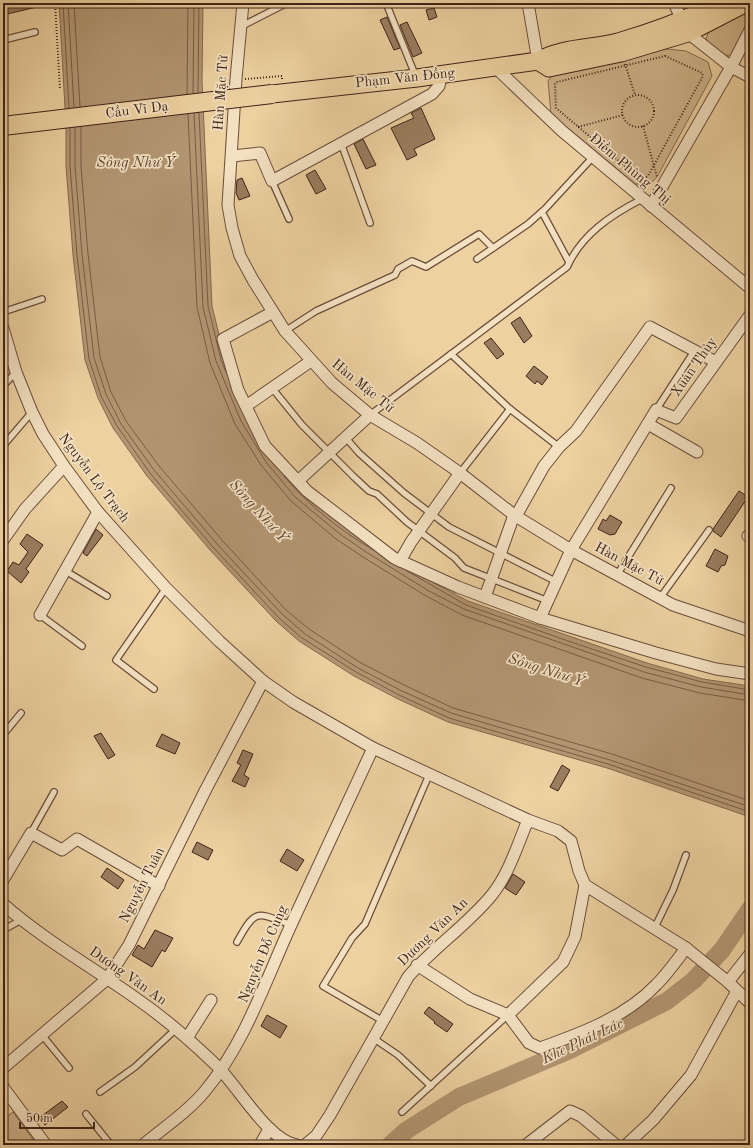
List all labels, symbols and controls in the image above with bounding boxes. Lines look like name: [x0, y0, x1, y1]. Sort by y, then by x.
street label: Hàn Mặc Tử: [211, 54, 231, 131]
street label: Phạm Văn Đồng: [354, 64, 456, 90]
street label: Cầu Vĩ Dạ: [104, 97, 169, 121]
street label: Điềm Phùng Thị: [587, 130, 675, 207]
water label: Sông Như Ý: [96, 153, 178, 171]
street label: Xuân Thủy: [669, 334, 720, 399]
street label: Hàn Mặc Tử: [329, 357, 397, 416]
street label: Nguyễn Lộ Trạch: [56, 430, 133, 525]
water label: Sông Như Ý: [226, 475, 294, 548]
street label: Hàn Mặc Tử: [592, 540, 666, 588]
water label: Sông Như Ý: [506, 649, 589, 691]
street label: Nguyễn Tuân: [116, 844, 167, 925]
street label: Dương Văn An: [395, 895, 471, 969]
street label: Nguyễn Đỗ Cung: [235, 902, 290, 1005]
street label: Dương Văn An: [87, 944, 170, 1008]
water label: Khe Phát Lác: [539, 1016, 626, 1068]
scale bar: [20, 1104, 94, 1130]
text: 50 m: [26, 1112, 53, 1125]

